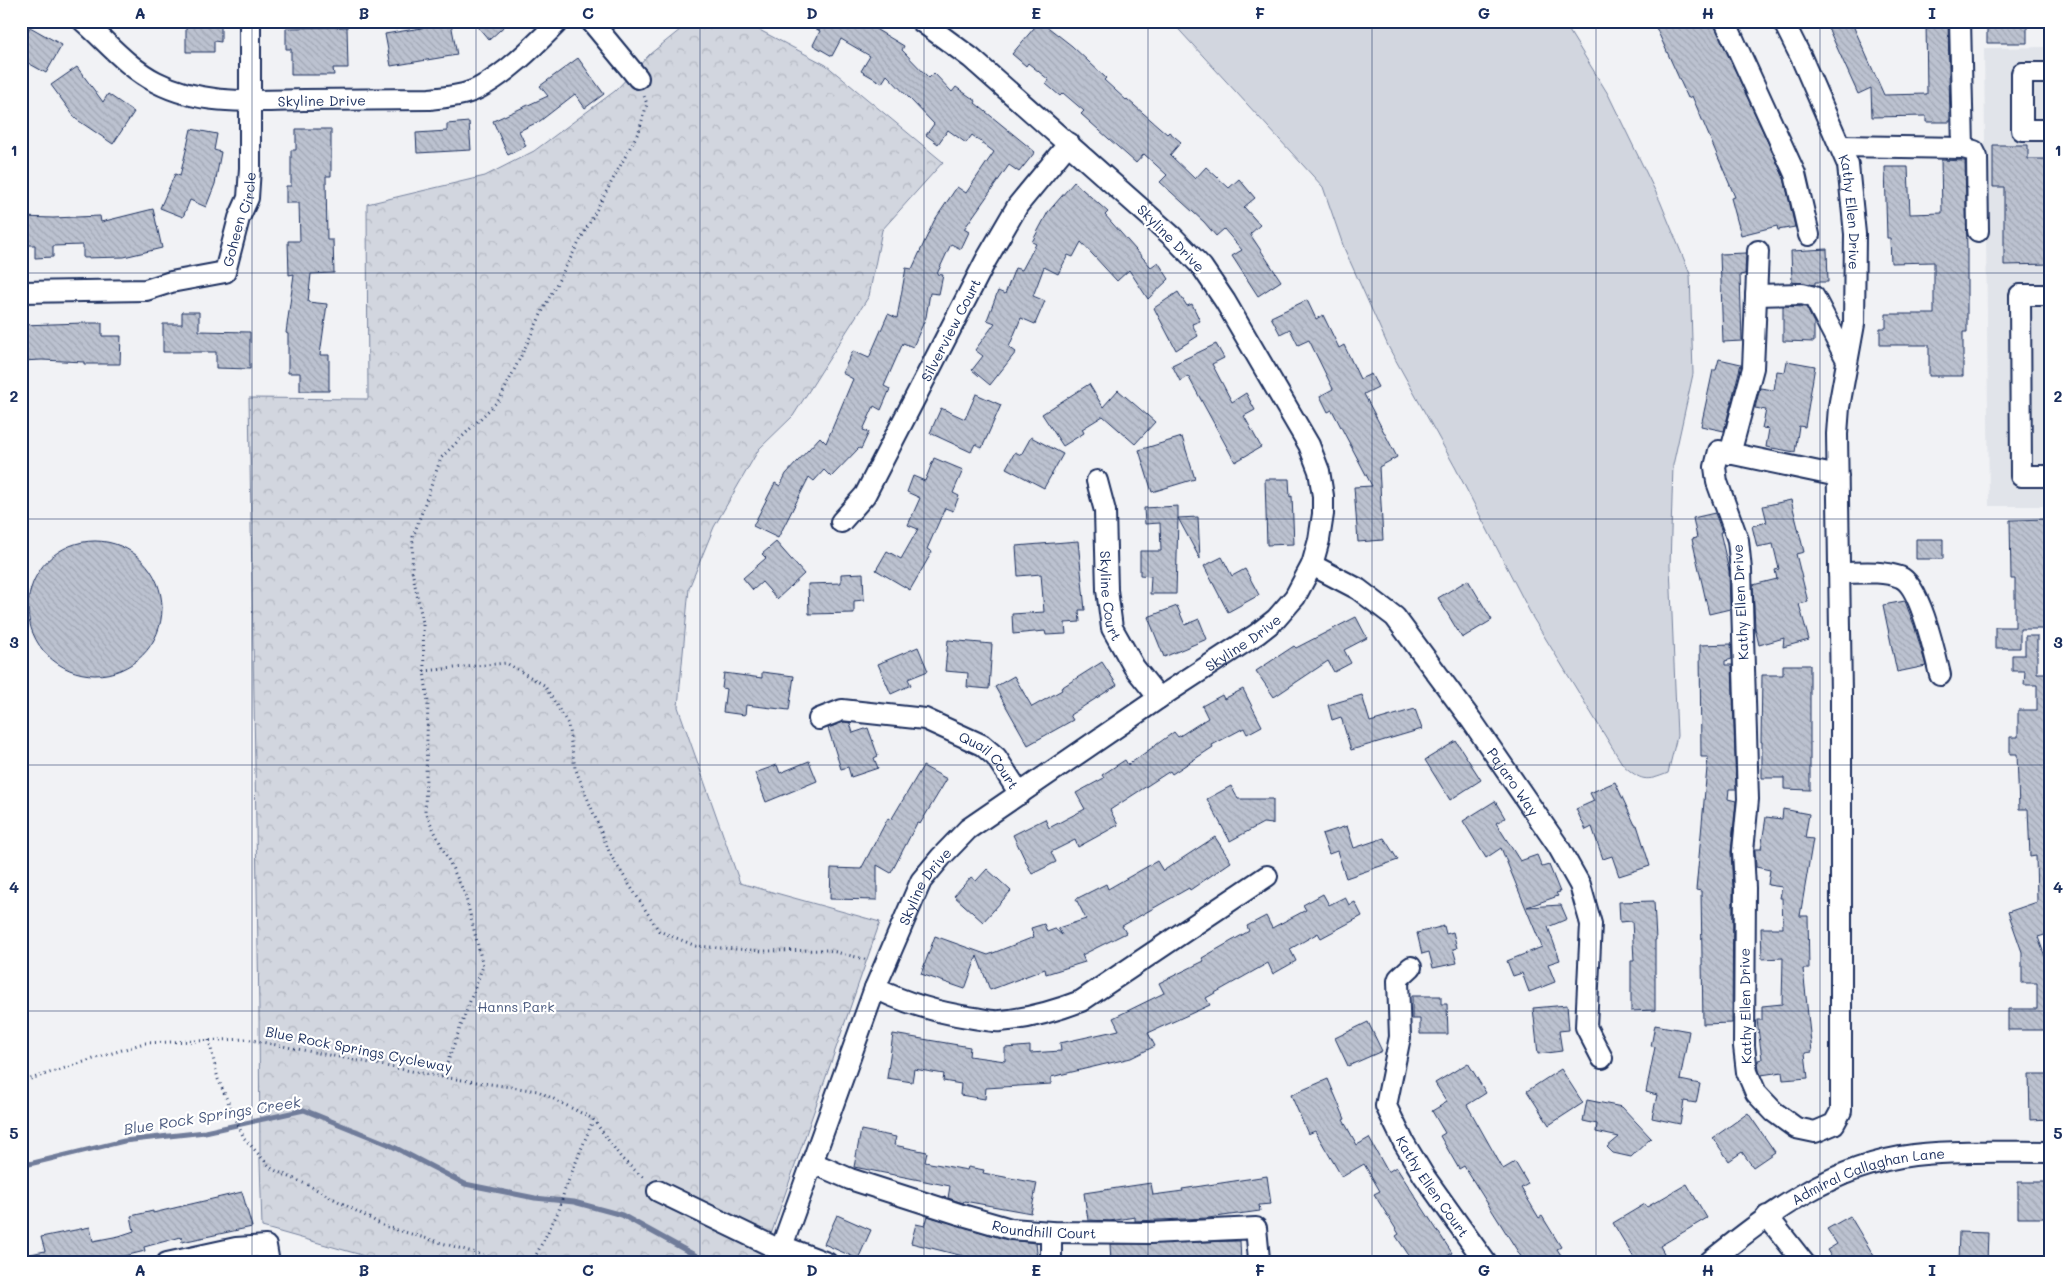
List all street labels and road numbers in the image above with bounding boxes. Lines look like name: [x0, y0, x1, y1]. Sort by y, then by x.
street label: Skyline Drive: [277, 90, 366, 110]
street label: Kathy Ellen Drive: [1835, 151, 1865, 270]
street label: Goheen Circle: [217, 171, 259, 269]
street label: Skyline Drive: [1133, 200, 1209, 276]
street label: Silverview Court: [916, 275, 985, 385]
street label: Kathy Ellen Drive: [1727, 544, 1753, 660]
street label: Skyline Court: [1097, 550, 1127, 644]
street label: Skyline Drive: [1201, 609, 1285, 675]
street label: Quail Court: [956, 726, 1024, 792]
street label: Pajaro Way: [1483, 744, 1544, 819]
street label: Skyline Drive: [894, 843, 955, 928]
street label: Kathy Ellen Drive: [1734, 948, 1756, 1064]
street label: Blue Rock Springs Cycleway: [264, 1022, 454, 1076]
street label: Kathy Ellen Court: [1392, 1132, 1474, 1241]
street label: Admiral Callaghan Lane: [1788, 1143, 1945, 1209]
street label: Roundhill Court: [990, 1215, 1096, 1242]

